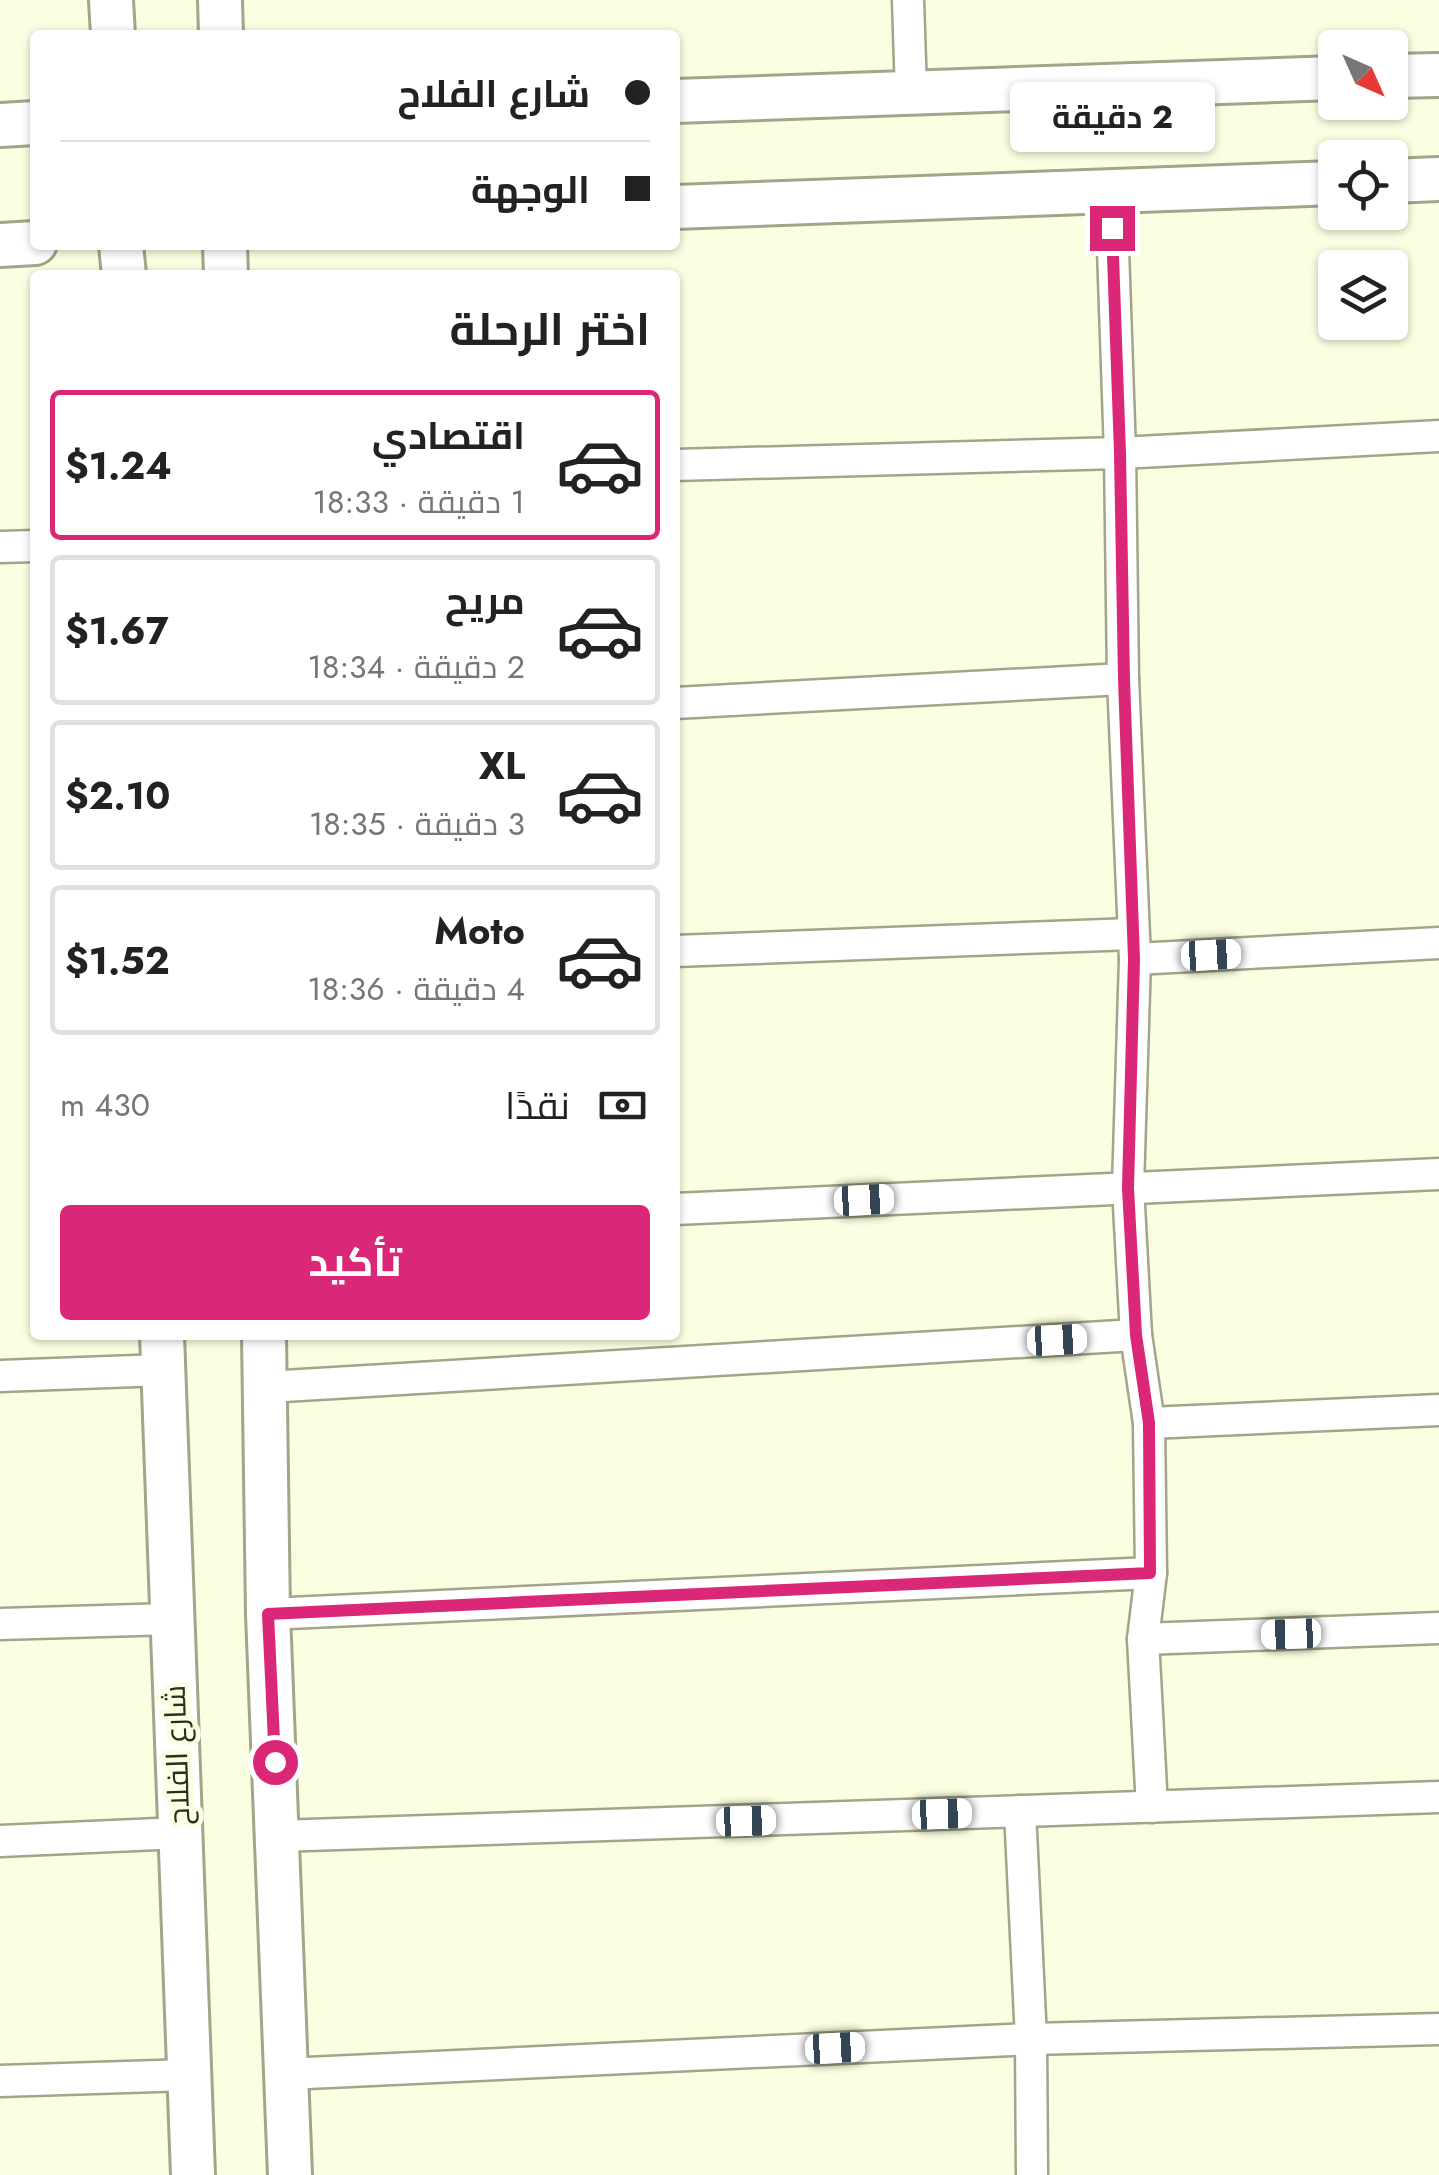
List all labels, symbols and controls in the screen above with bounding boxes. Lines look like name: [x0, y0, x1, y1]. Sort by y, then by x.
north arrow: [1318, 30, 1408, 120]
map controls: [1318, 30, 1408, 340]
text: شارع الفلاح: [397, 66, 590, 121]
callout: 2 دقيقة: [1010, 83, 1214, 153]
text: 2 دقيقة: [1052, 94, 1173, 140]
button: locate: [1318, 140, 1408, 230]
text: الوجهة: [471, 162, 590, 217]
route end: [1090, 206, 1135, 251]
button: layers: [1318, 250, 1408, 340]
text: اختر الرحلة: [449, 297, 650, 362]
text: اقتصادي: [372, 408, 525, 463]
icon: car: [555, 420, 645, 510]
text: $1.24: [65, 438, 172, 493]
text: 1 دقيقة · 18:33: [313, 479, 525, 525]
text: مريح: [445, 573, 525, 628]
icon: car: [555, 585, 645, 675]
text: $1.67: [65, 603, 169, 658]
text: 2 دقيقة · 18:34: [308, 644, 525, 690]
text: XL: [479, 738, 525, 793]
icon: car: [555, 750, 645, 840]
text: $2.10: [65, 768, 170, 823]
text: 3 دقيقة · 18:35: [309, 801, 525, 847]
text: Moto: [434, 903, 525, 958]
icon: car: [555, 915, 645, 1005]
text: $1.52: [65, 933, 170, 988]
car: [1180, 938, 1242, 972]
text: 4 دقيقة · 18:36: [307, 966, 525, 1012]
text: نقدًا: [505, 1078, 570, 1133]
icon: cash: [595, 1078, 650, 1133]
text: 430 m: [60, 1082, 150, 1128]
car: [833, 1183, 895, 1217]
button: تأكيد: [60, 1205, 650, 1320]
car: [1026, 1323, 1088, 1357]
car: [1260, 1618, 1322, 1650]
street label: شارع الفلاح: [153, 1684, 200, 1826]
route start: [253, 1740, 298, 1785]
car: [911, 1798, 973, 1830]
car: [715, 1805, 777, 1837]
car: [804, 2031, 866, 2065]

